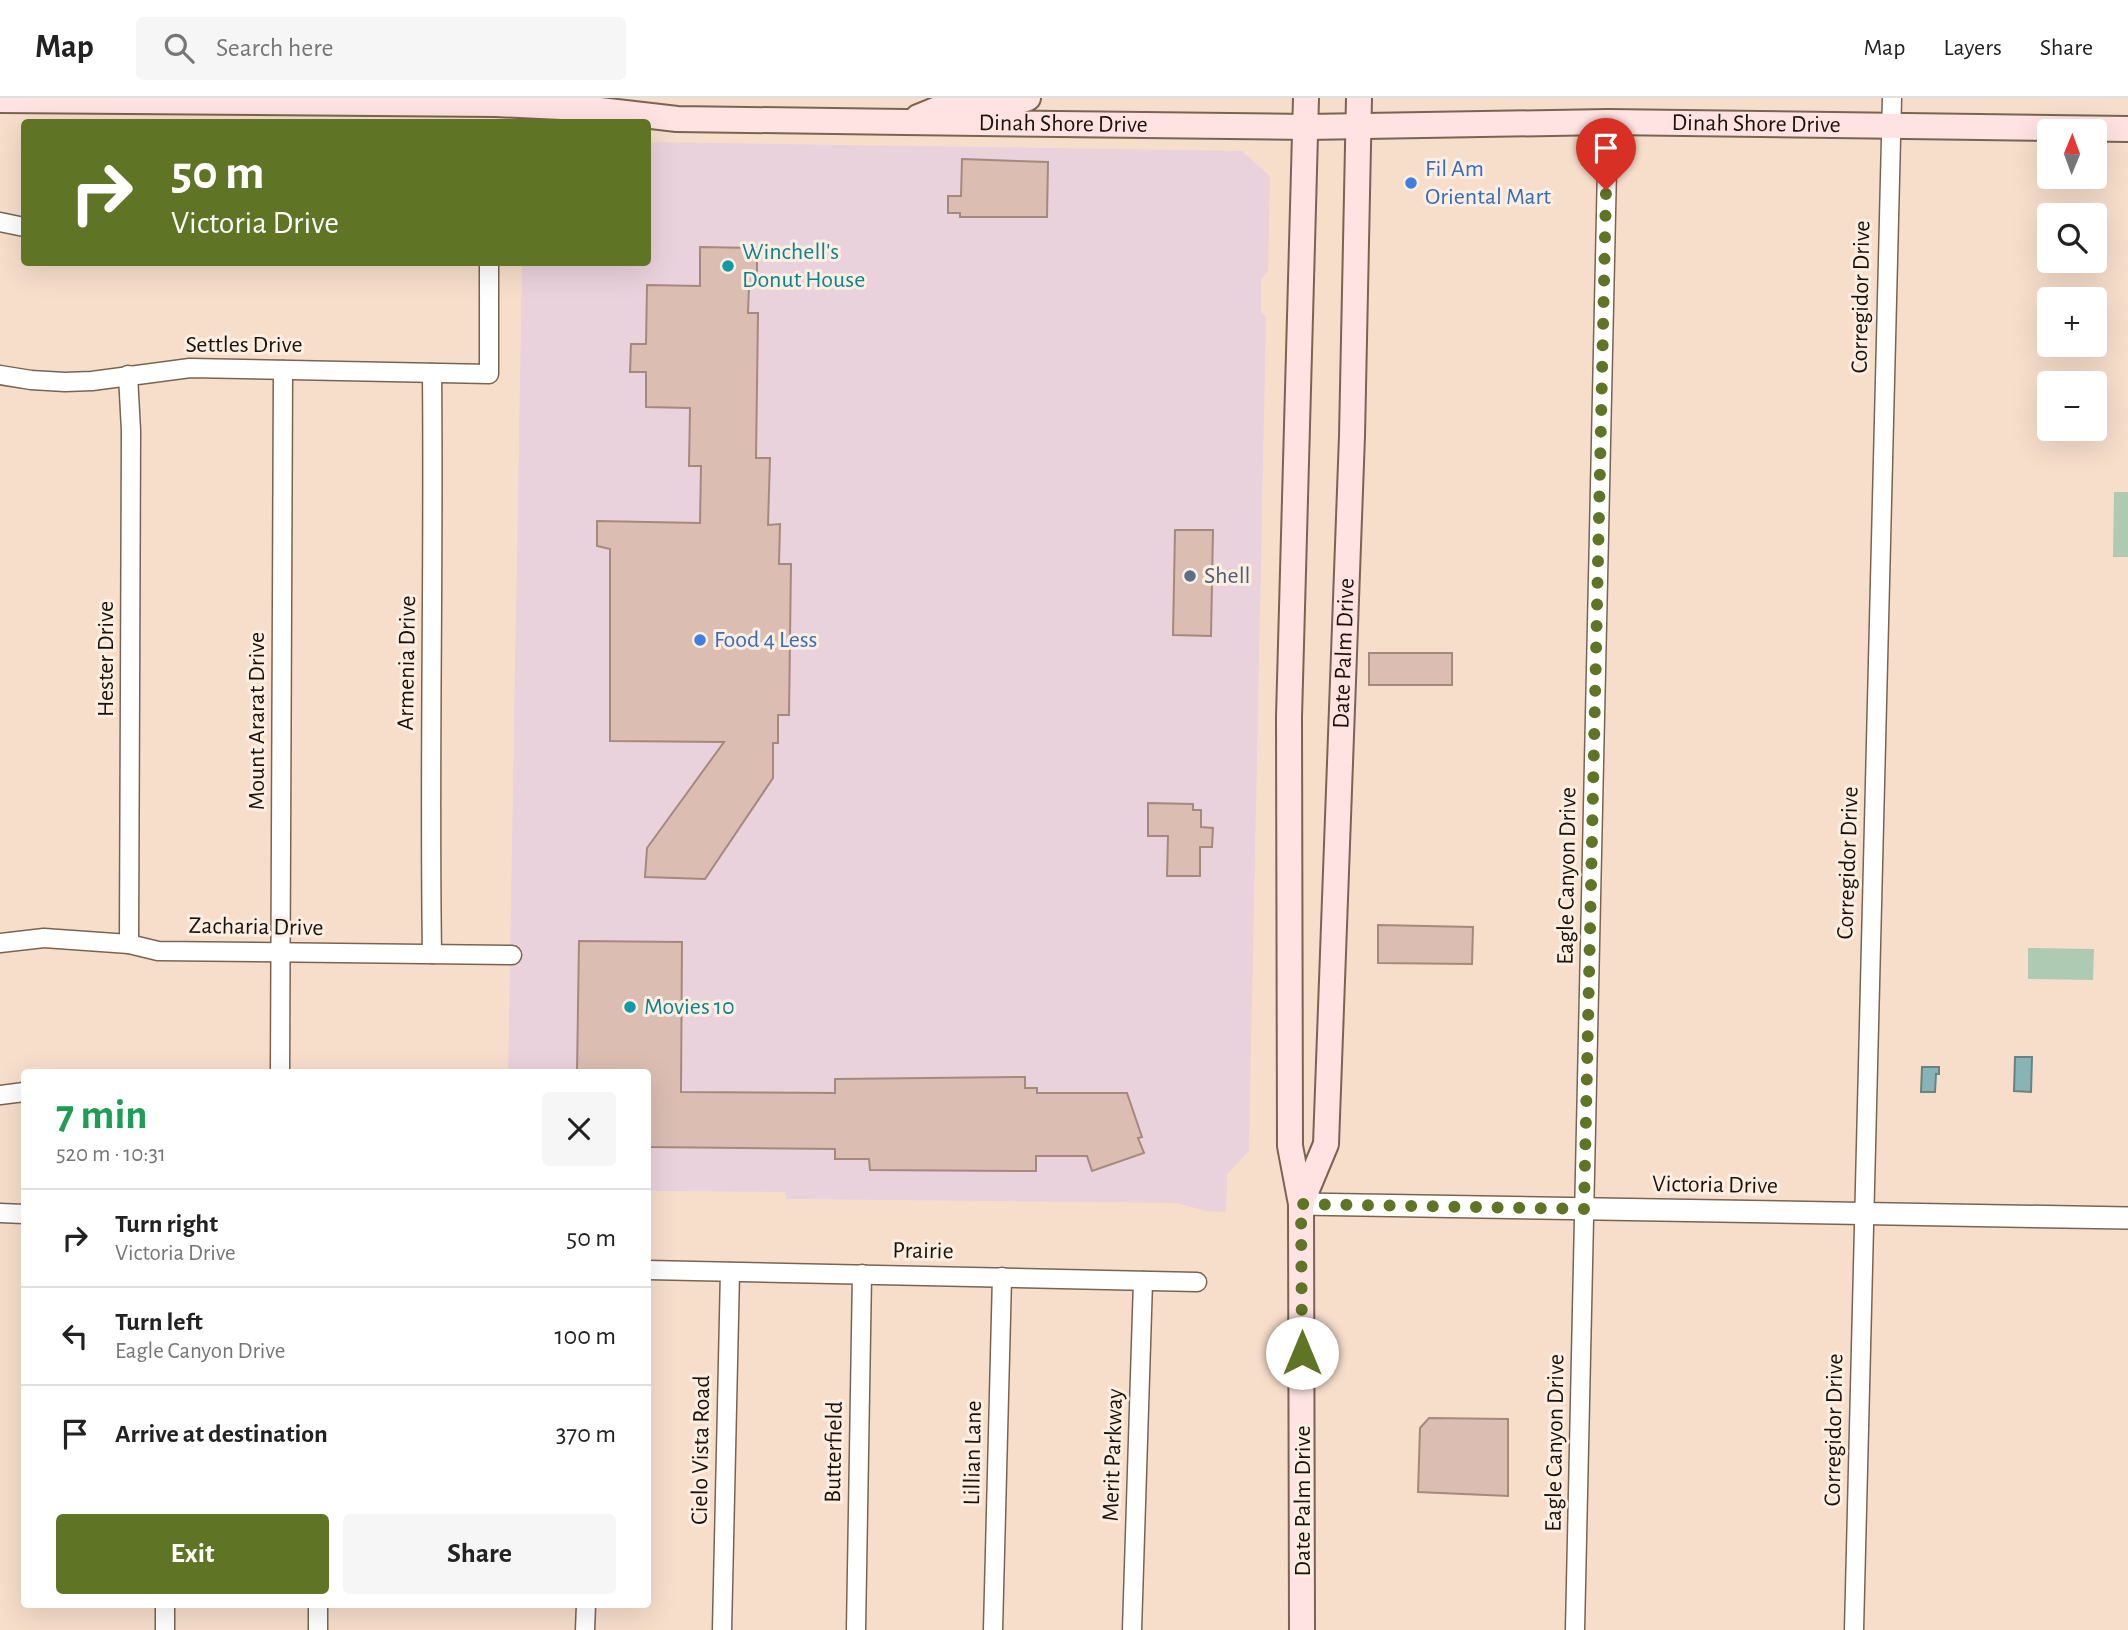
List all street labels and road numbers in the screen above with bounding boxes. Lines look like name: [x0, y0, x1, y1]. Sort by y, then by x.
street label: Dinah Shore Drive: [978, 111, 1148, 137]
street label: Dinah Shore Drive: [1671, 111, 1841, 137]
street label: Corregidor Drive: [1848, 220, 1874, 374]
street label: Settles Drive: [186, 333, 302, 357]
street label: Date Palm Drive: [1329, 577, 1359, 729]
street label: Armenia Drive: [394, 595, 420, 731]
street label: Hester Drive: [94, 601, 118, 717]
street label: Mount Ararat Drive: [245, 632, 269, 810]
street label: Corregidor Drive: [1833, 786, 1863, 940]
street label: Eagle Canyon Drive: [1553, 787, 1581, 965]
street label: Zacharia Drive: [188, 914, 324, 940]
street label: Victoria Drive: [1652, 1172, 1778, 1198]
street label: Prairie: [892, 1238, 954, 1264]
street label: Corregidor Drive: [1821, 1353, 1847, 1507]
street label: Eagle Canyon Drive: [1541, 1354, 1569, 1532]
street label: Cielo Vista Road: [688, 1375, 714, 1525]
street label: Merit Parkway: [1099, 1388, 1127, 1522]
street label: Lillian Lane: [960, 1400, 986, 1506]
street label: Butterfield: [821, 1401, 847, 1503]
street label: Date Palm Drive: [1291, 1426, 1315, 1576]

